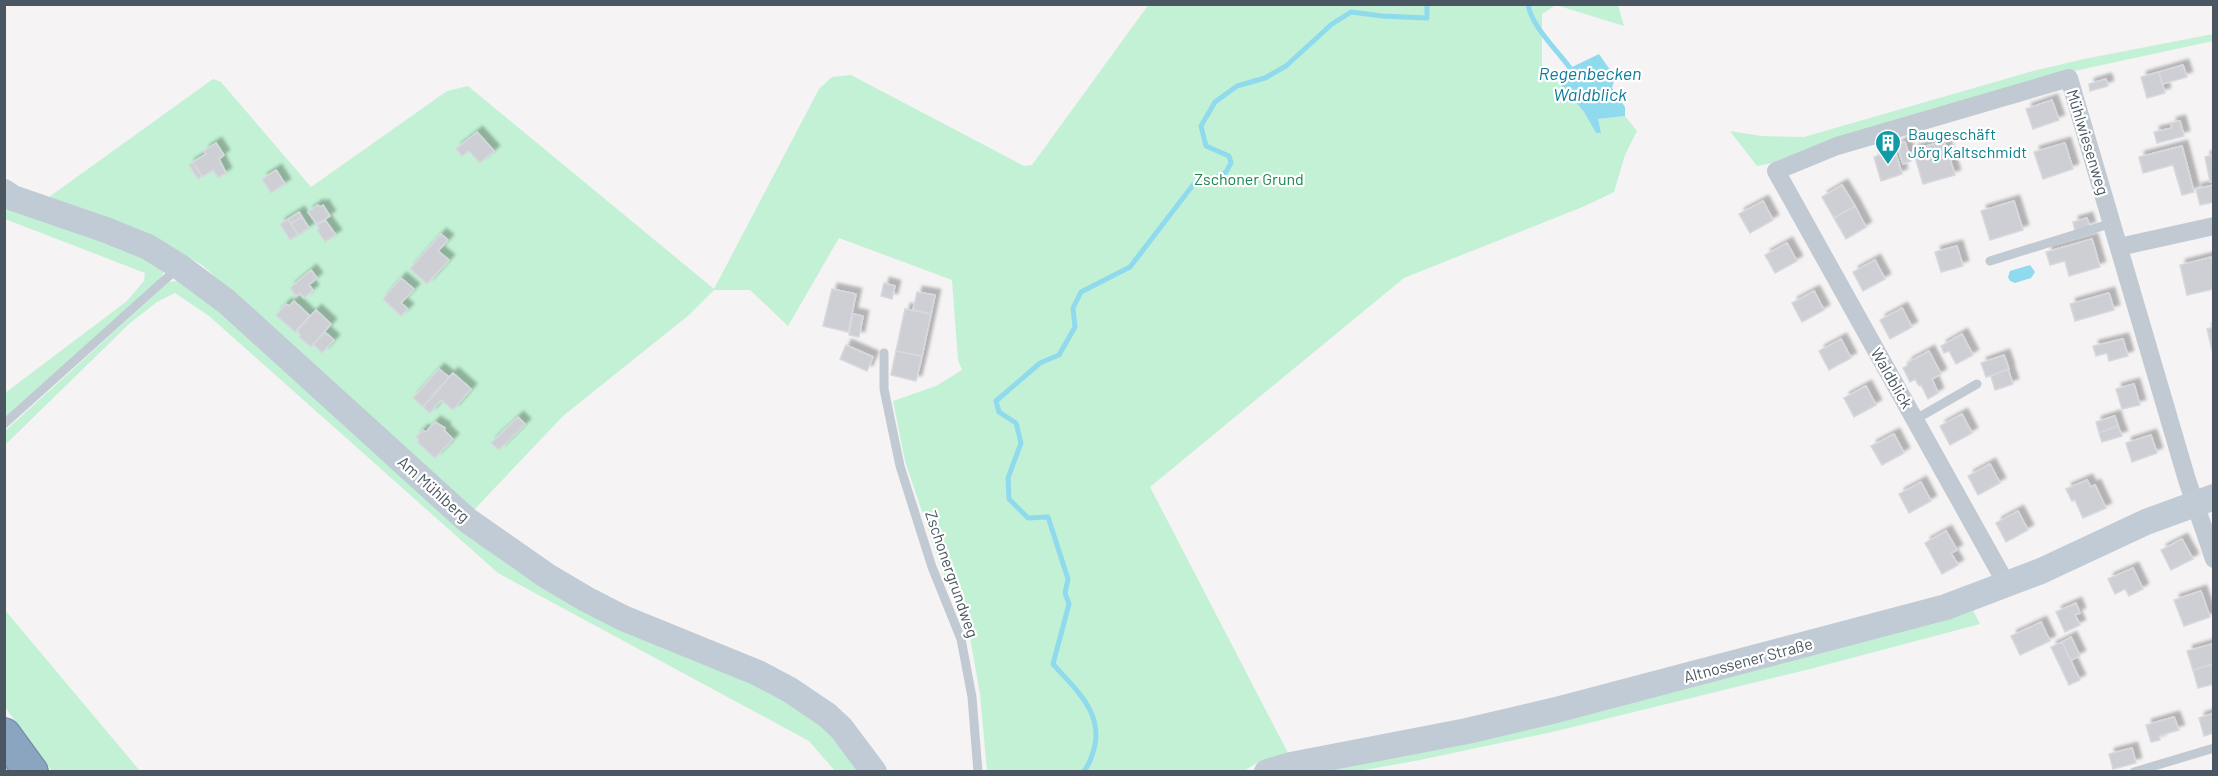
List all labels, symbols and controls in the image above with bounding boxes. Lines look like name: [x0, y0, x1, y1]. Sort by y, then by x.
water label: Regenbecken Waldblick: [1539, 62, 1641, 105]
street label: Mühlwiesenweg: [2063, 87, 2114, 197]
place label: Baugeschäft Jörg Kaltschmidt: [1908, 124, 2027, 161]
building icon: Baugeschäft Jörg Kaltschmidt: [1873, 128, 1903, 166]
park label: Zschoner Grund: [1194, 169, 1304, 188]
street label: Waldblick: [1868, 344, 1917, 411]
street label: Am Mühlberg: [395, 451, 474, 526]
street label: Zschonergrundweg: [922, 508, 983, 640]
street label: Altnossener Straße: [1681, 633, 1814, 686]

